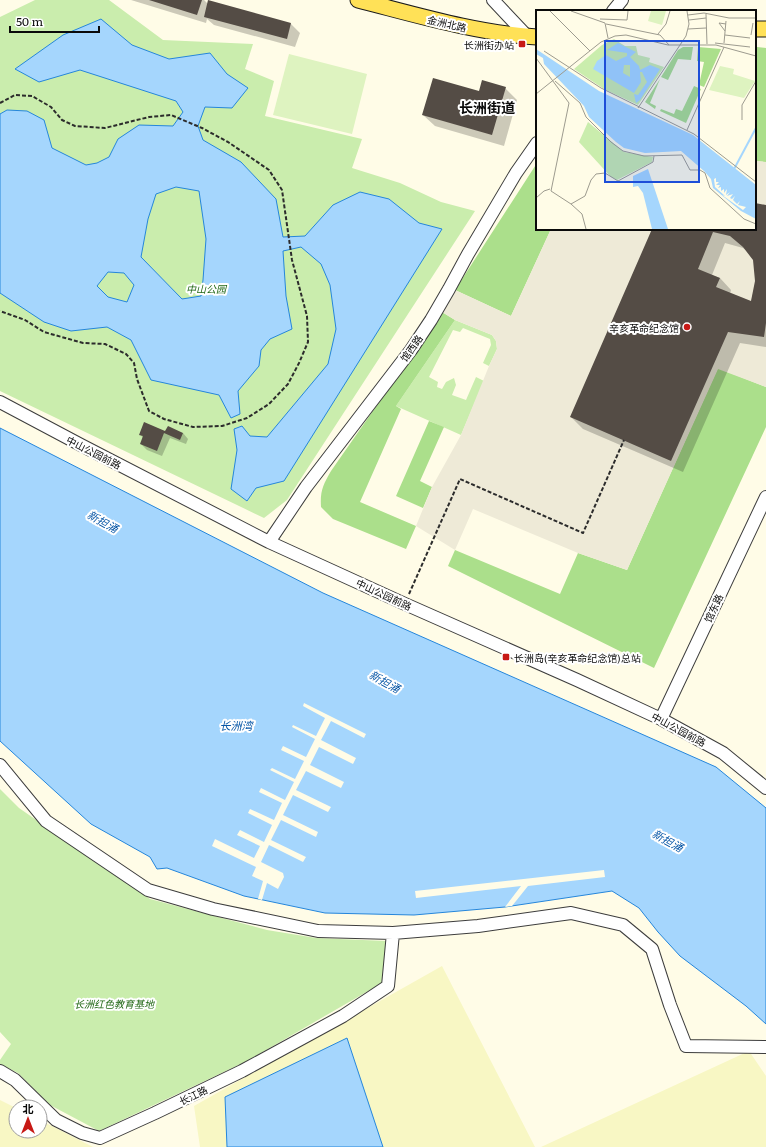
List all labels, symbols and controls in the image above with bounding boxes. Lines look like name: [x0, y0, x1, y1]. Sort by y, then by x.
scale bar: [10, 8, 99, 34]
inset map: [536, 10, 756, 230]
street label: 金洲北路: [426, 11, 468, 35]
text: 50 m: [16, 12, 43, 30]
place label: 长洲街办站: [464, 37, 514, 52]
marker: 长洲街办站: [517, 39, 527, 49]
district label: 长洲街道: [459, 97, 515, 117]
park label: 中山公园: [186, 281, 228, 296]
place label: 辛亥革命纪念馆: [609, 320, 679, 335]
marker: 辛亥革命纪念馆: [682, 322, 692, 332]
street label: 馆西路: [396, 331, 426, 365]
street label: 中山公园前路: [64, 432, 124, 472]
water label: 新担涌: [85, 506, 123, 537]
street label: 中山公园前路: [354, 575, 414, 613]
street label: 馆东路: [700, 591, 726, 625]
place label: 长洲岛(辛亥革命纪念馆)总站: [514, 650, 641, 665]
marker: 长洲岛(辛亥革命纪念馆)总站: [501, 652, 511, 662]
water label: 新担涌: [367, 666, 405, 697]
street label: 中山公园前路: [649, 708, 709, 750]
water label: 长洲湾: [220, 717, 254, 733]
water label: 新担涌: [650, 825, 688, 856]
park label: 长洲红色教育基地: [74, 996, 155, 1011]
street label: 长江路: [176, 1082, 210, 1108]
north arrow: [8, 1099, 48, 1139]
text: 北: [23, 1100, 34, 1116]

